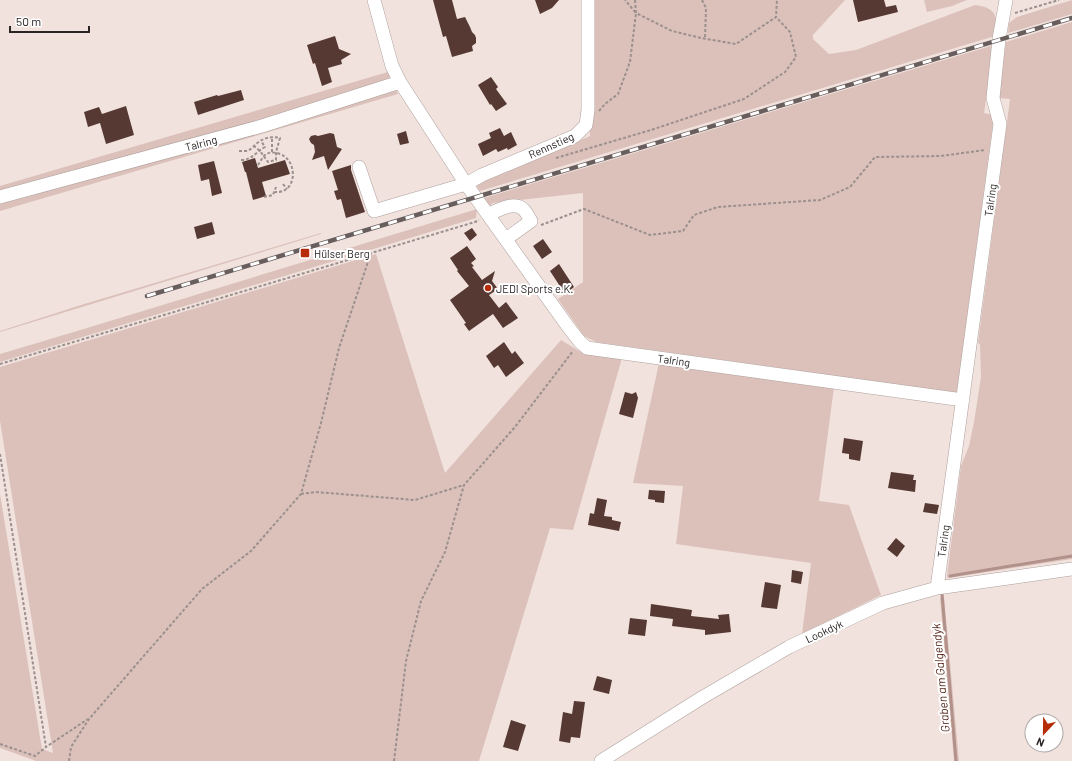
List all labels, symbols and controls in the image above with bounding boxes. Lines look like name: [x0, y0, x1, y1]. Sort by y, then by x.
scale bar: [10, 8, 89, 34]
text: 50 m: [16, 14, 41, 28]
street label: Rennstieg: [526, 129, 576, 161]
street label: Talring: [183, 132, 219, 154]
street label: Talring: [981, 183, 999, 217]
marker: Hülser Berg: [299, 247, 311, 259]
place label: Hülser Berg: [314, 247, 370, 260]
place label: JEDI Sports e.K.: [496, 282, 573, 295]
marker: JEDI Sports e.K.: [483, 283, 493, 293]
street label: Talring: [657, 351, 691, 369]
street label: Talring: [934, 524, 952, 558]
street label: Lookdyk: [803, 616, 845, 645]
water label: Graben am Galgendyk: [928, 623, 952, 733]
north arrow: [1024, 713, 1064, 753]
text: N: [1034, 735, 1046, 750]

